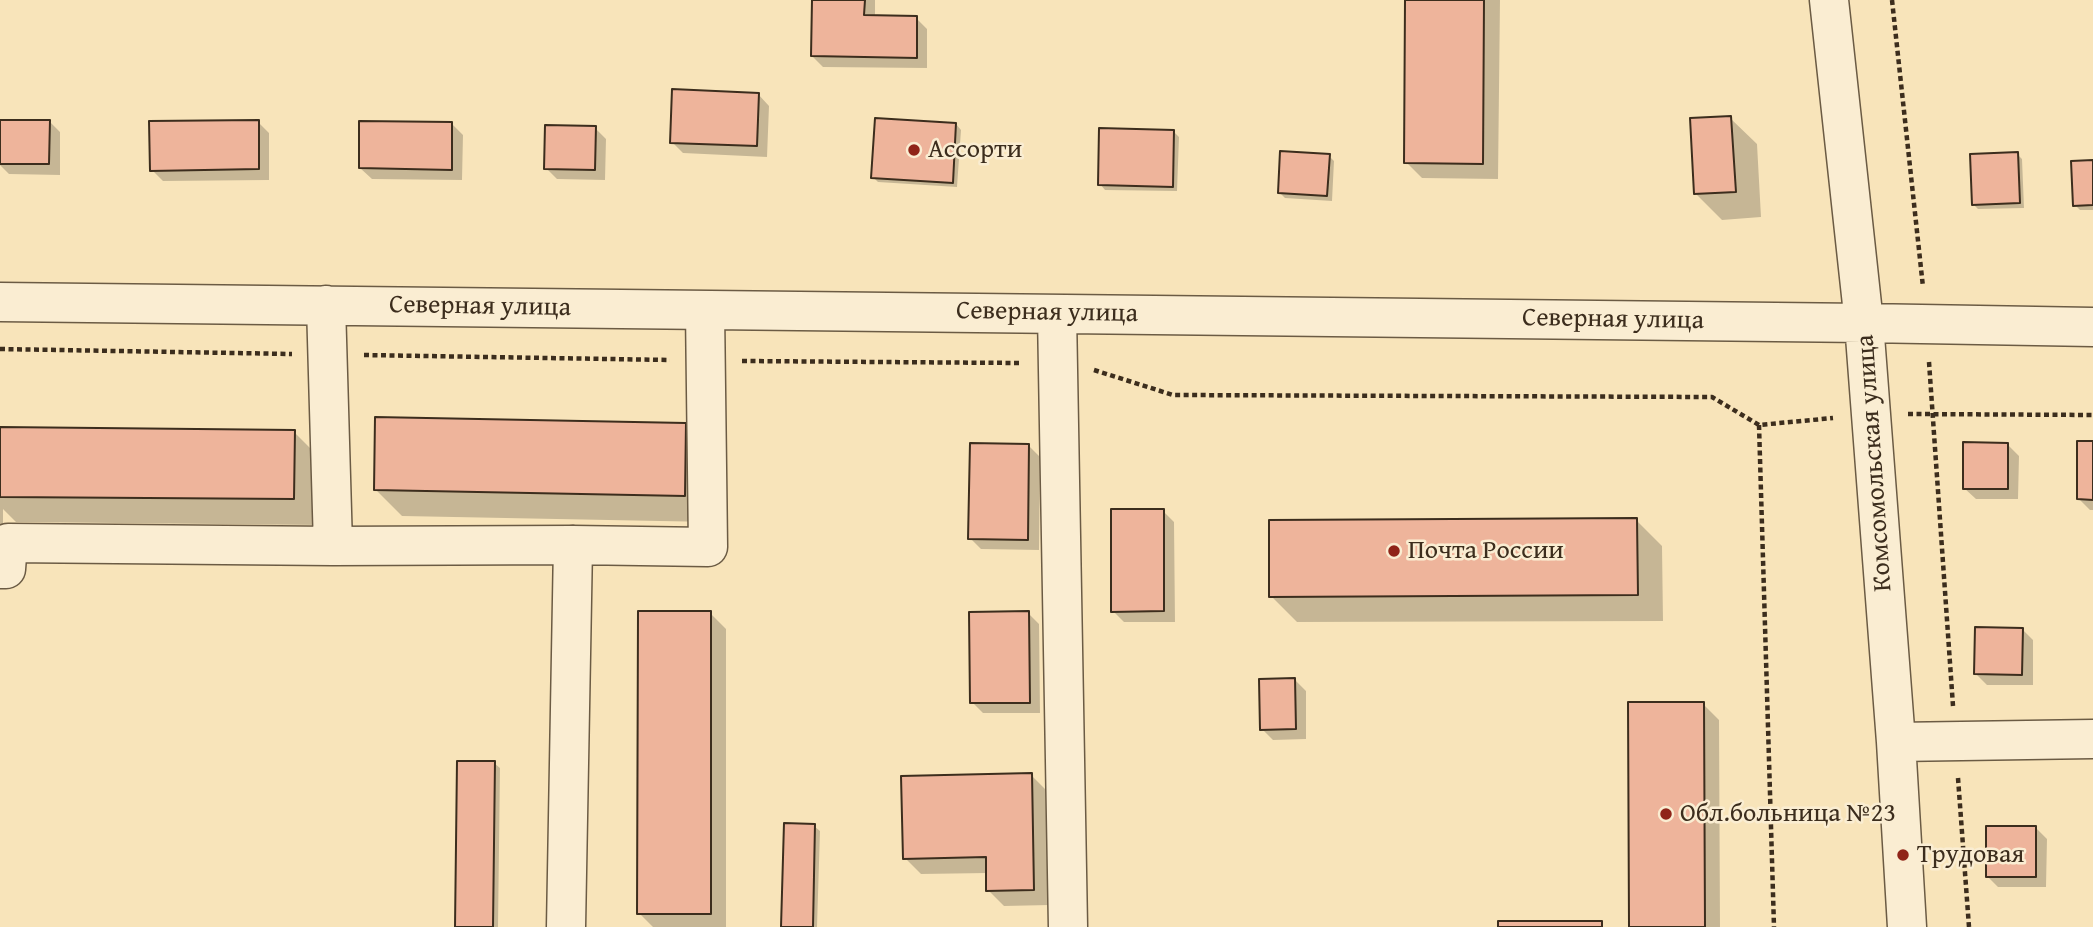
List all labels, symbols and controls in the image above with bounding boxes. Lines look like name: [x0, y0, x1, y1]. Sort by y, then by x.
place label: Ассорти: [928, 134, 1022, 166]
marker: Ассорти: [906, 142, 922, 158]
street label: Северная улица: [389, 290, 571, 324]
street label: Северная улица: [956, 296, 1138, 330]
street label: Северная улица: [1522, 303, 1704, 337]
street label: Комсомольская улица: [1850, 333, 1900, 593]
place label: Почта России: [1408, 535, 1564, 567]
marker: Почта России: [1386, 543, 1402, 559]
place label: Обл.больница №23: [1680, 798, 1896, 830]
marker: Обл.больница №23: [1658, 806, 1674, 822]
place label: Трудовая: [1917, 839, 2024, 871]
marker: Трудовая: [1895, 847, 1911, 863]

